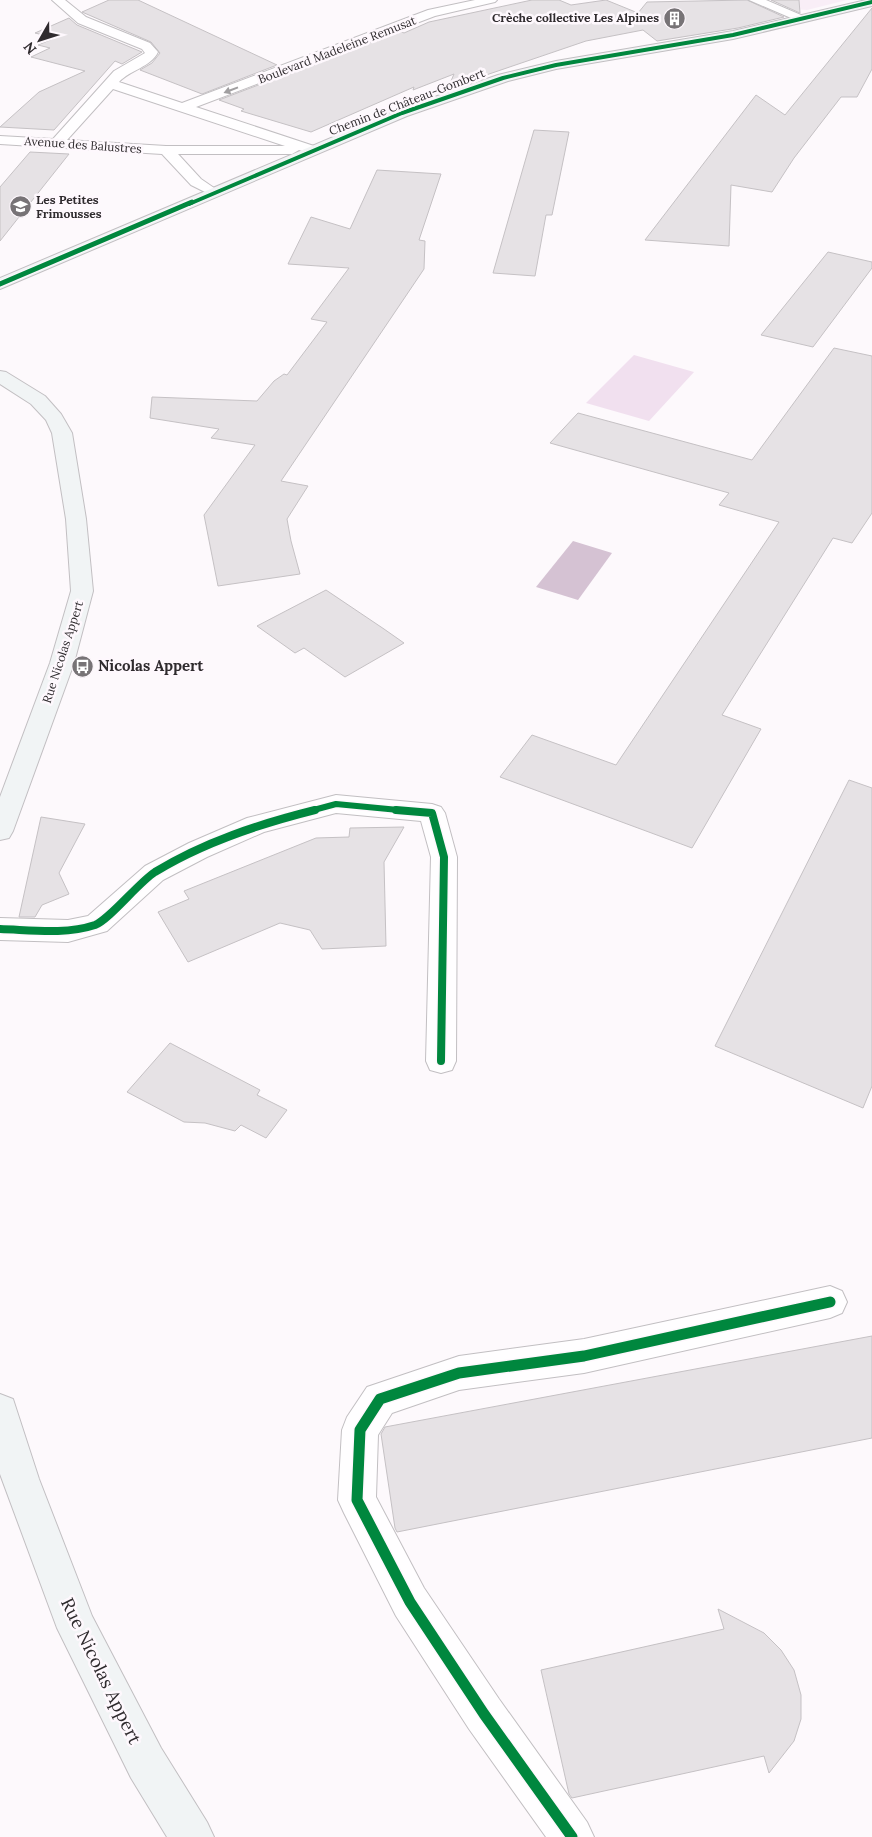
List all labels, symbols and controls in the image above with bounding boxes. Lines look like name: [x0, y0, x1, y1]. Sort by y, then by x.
building icon: Crèche collective Les Alpines: [663, 6, 687, 30]
place label: Crèche collective Les Alpines: [492, 10, 659, 25]
street label: Boulevard Madeleine Remusat: [256, 12, 418, 87]
north arrow: [15, 15, 65, 65]
text: N: [19, 38, 40, 58]
street label: Chemin de Château-Gombert: [327, 65, 487, 138]
one-way arrow: [223, 87, 238, 94]
street label: Avenue des Balustres: [23, 133, 143, 156]
place label: Les Petites Frimousses: [36, 192, 102, 221]
school or university icon: Les Petites Frimousses: [8, 195, 32, 219]
street label: Rue Nicolas Appert: [39, 598, 86, 705]
bus stop icon: Nicolas Appert: [70, 654, 94, 678]
place label: Nicolas Appert: [98, 656, 204, 675]
street label: Rue Nicolas Appert: [56, 1594, 147, 1748]

